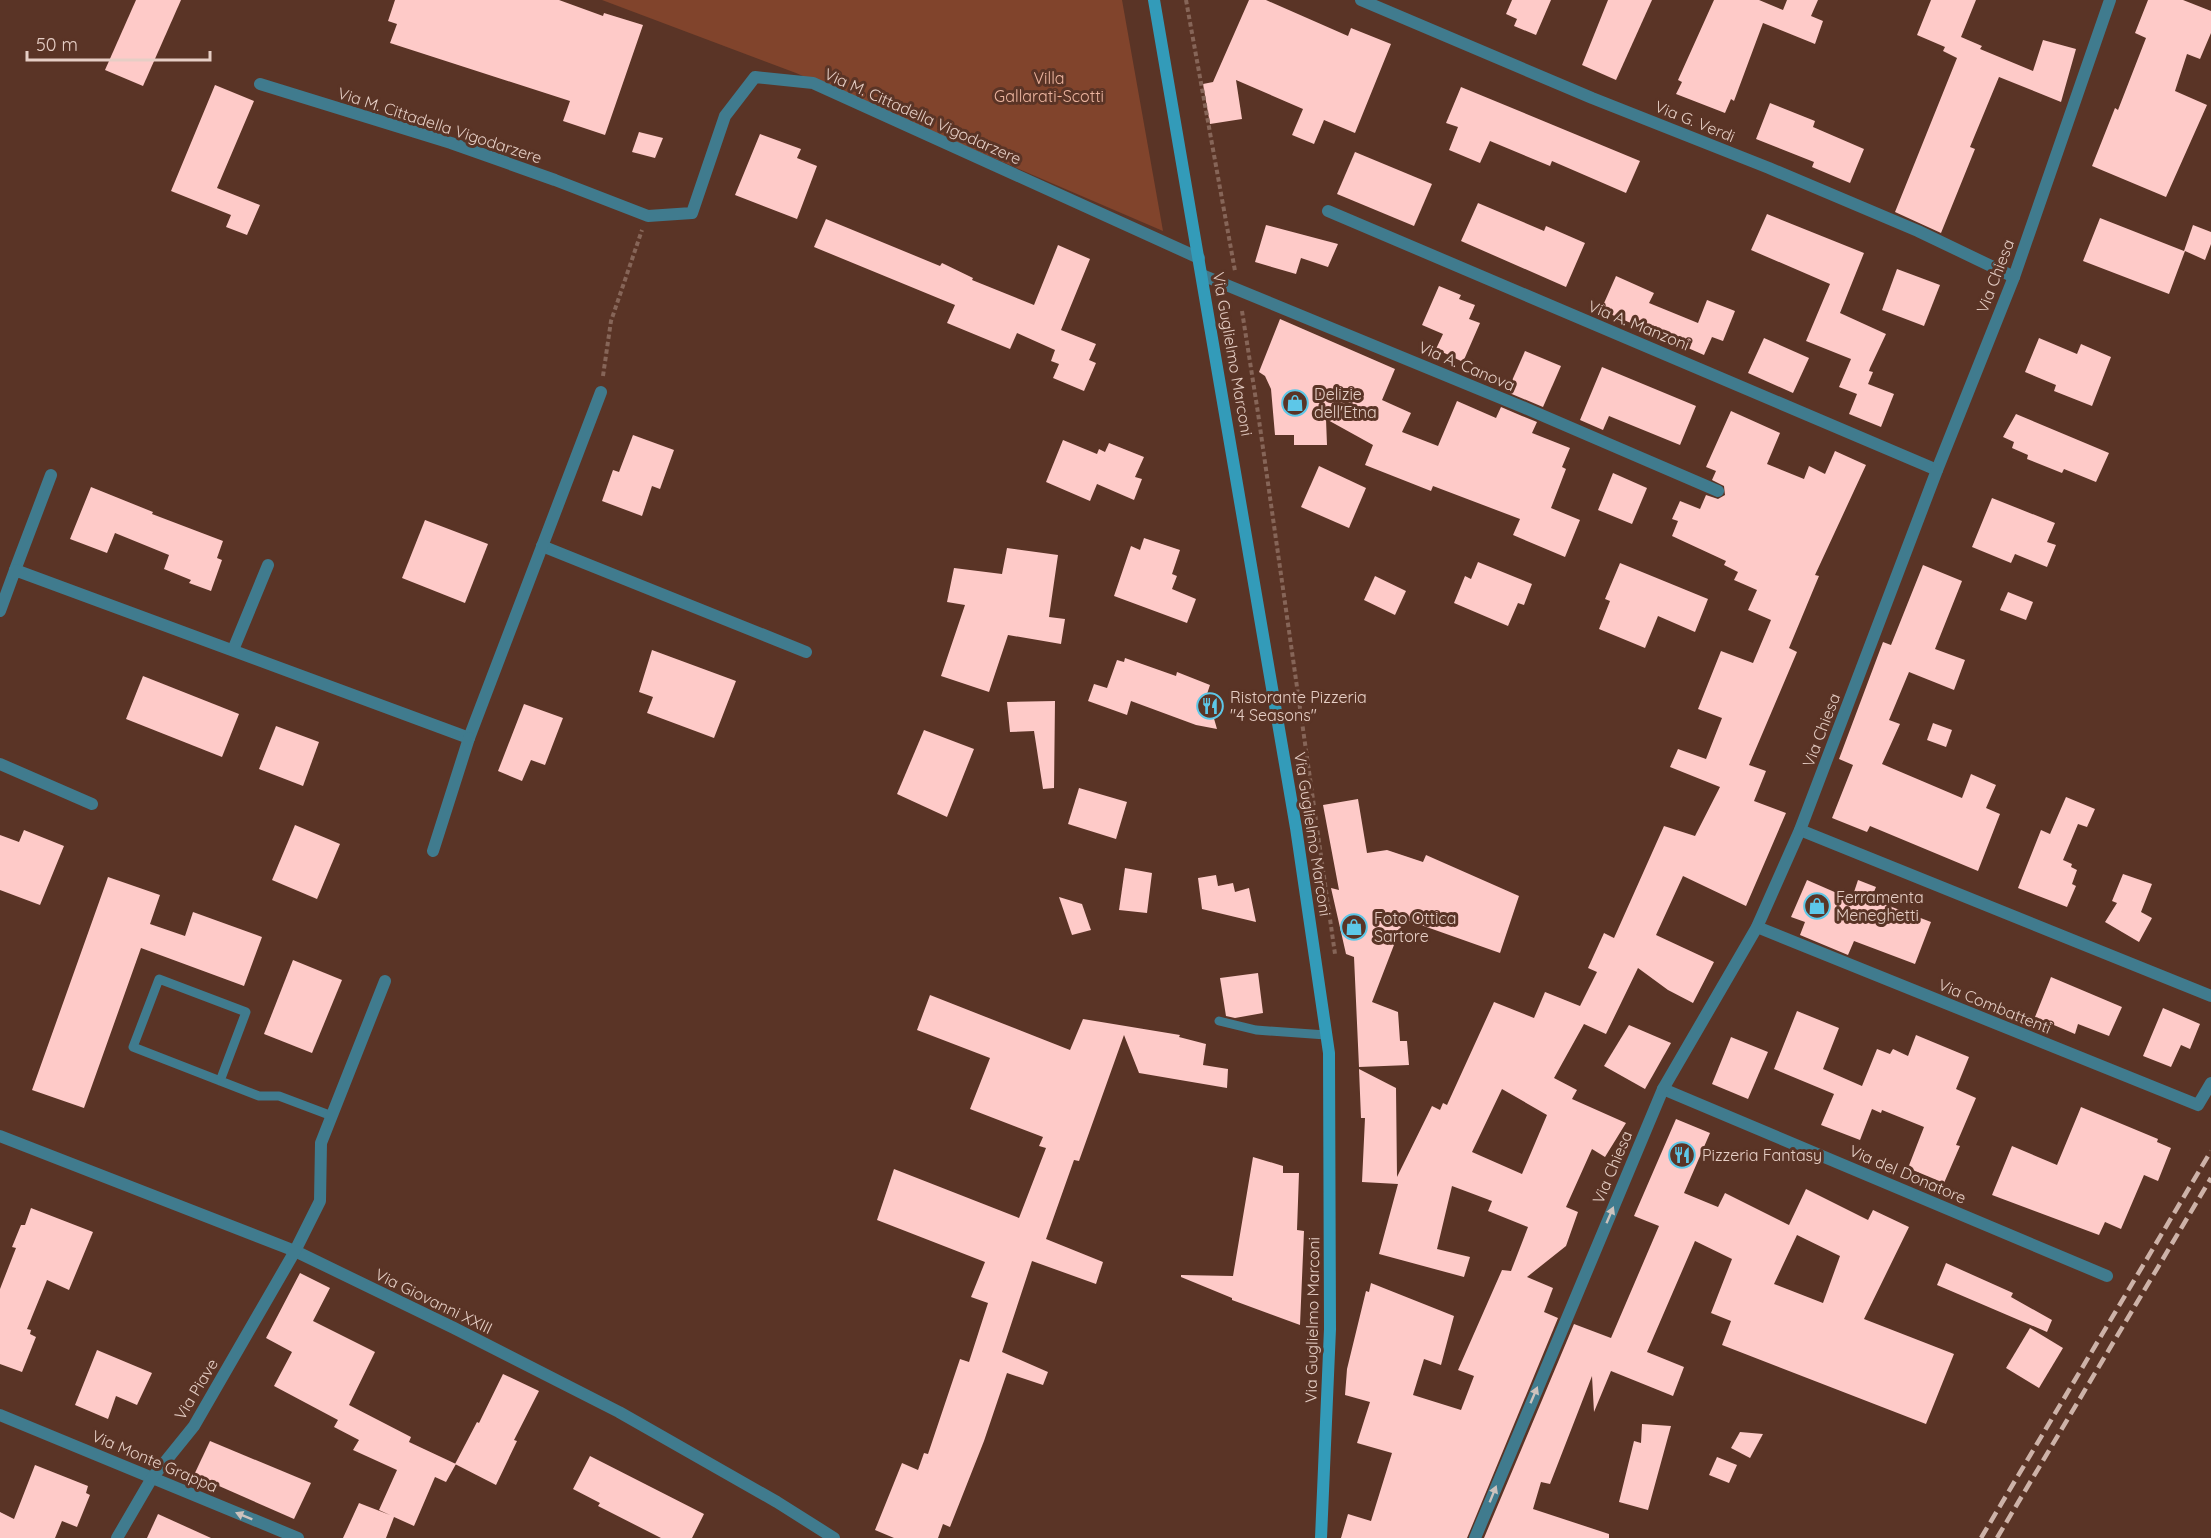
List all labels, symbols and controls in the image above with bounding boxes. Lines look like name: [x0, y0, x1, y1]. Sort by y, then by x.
scale bar: [27, 24, 210, 62]
text: 50 m: [36, 33, 78, 56]
street label: Via M. Cittadella Vigodarzere: [821, 63, 1025, 169]
park label: Villa Gallarati-Scotti: [994, 68, 1104, 106]
street label: Via M. Cittadella Vigodarzere: [335, 82, 545, 168]
street label: Via G. Verdi: [1652, 96, 1738, 146]
street label: Via Chiesa: [1972, 236, 2018, 316]
street label: Via Guglielmo Marconi: [1209, 271, 1257, 437]
street label: Via A. Manzoni: [1585, 296, 1693, 354]
street label: Via A. Canova: [1416, 337, 1518, 395]
place label: Delizie dell'Etna: [1314, 384, 1377, 422]
shop icon: Delizie dell'Etna: [1280, 388, 1310, 418]
place label: Ristorante Pizzeria "4 Seasons": [1230, 687, 1367, 725]
street label: Via Chiesa: [1798, 690, 1844, 770]
restaurant icon: Ristorante Pizzeria "4 Seasons": [1195, 691, 1225, 721]
street label: Via Guglielmo Marconi: [1290, 750, 1336, 918]
place label: Ferramenta Meneghetti: [1836, 887, 1924, 925]
shop icon: Ferramenta Meneghetti: [1802, 891, 1832, 921]
place label: Foto Ottica Sartore: [1374, 908, 1456, 946]
shop icon: Foto Ottica Sartore: [1339, 912, 1369, 942]
street label: Via Combattenti: [1936, 974, 2054, 1038]
street label: Via Chiesa: [1588, 1127, 1636, 1207]
restaurant icon: Pizzeria Fantasy: [1667, 1140, 1697, 1170]
street label: Via del Donatore: [1847, 1140, 1969, 1208]
place label: Pizzeria Fantasy: [1702, 1145, 1822, 1165]
one-way arrow: [1605, 1206, 1615, 1224]
street label: Via Guglielmo Marconi: [1301, 1237, 1323, 1403]
street label: Via Giovanni XXIII: [372, 1264, 496, 1338]
street label: Via Piave: [170, 1355, 222, 1423]
one-way arrow: [1529, 1385, 1539, 1403]
street label: Via Monte Grappa: [89, 1425, 221, 1497]
one-way arrow: [1489, 1484, 1499, 1502]
one-way arrow: [235, 1511, 253, 1520]

